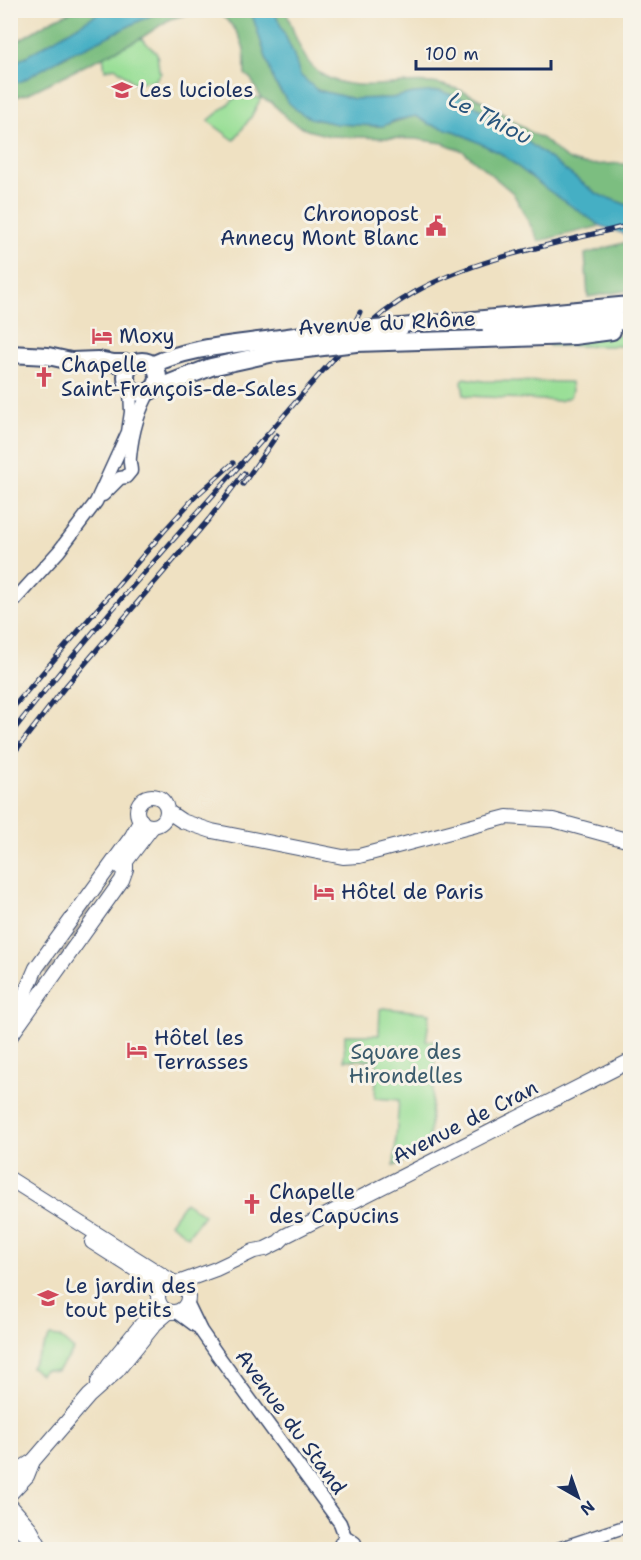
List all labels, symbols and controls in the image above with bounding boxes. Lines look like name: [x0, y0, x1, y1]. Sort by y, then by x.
scale bar: [416, 33, 551, 71]
text: 100 m: [425, 42, 479, 66]
place label: Les lucioles: [139, 76, 254, 104]
school or university icon: Les lucioles: [110, 78, 134, 102]
water label: Le Thiou: [443, 85, 537, 151]
place label: Chronopost Annecy Mont Blanc: [220, 200, 419, 252]
public building icon: Chronopost Annecy Mont Blanc: [424, 214, 448, 238]
street label: Avenue du Rhône: [297, 304, 477, 342]
place label: Moxy: [119, 322, 175, 350]
hotel icon: Moxy: [90, 324, 114, 348]
place label: Chapelle Saint-François-de-Sales: [61, 351, 297, 403]
church icon: Chapelle Saint-François-de-Sales: [32, 365, 56, 389]
place label: Hôtel de Paris: [341, 878, 484, 906]
hotel icon: Hôtel de Paris: [312, 880, 336, 904]
place label: Hôtel les Terrasses: [154, 1024, 249, 1076]
hotel icon: Hôtel les Terrasses: [125, 1038, 149, 1062]
park label: Square des Hirondelles: [349, 1038, 463, 1090]
street label: Avenue de Cran: [387, 1073, 543, 1171]
place label: Chapelle des Capucins: [269, 1178, 400, 1230]
church icon: Chapelle des Capucins: [240, 1192, 264, 1216]
place label: Le jardin des tout petits: [65, 1272, 196, 1324]
school or university icon: Le jardin des tout petits: [36, 1286, 60, 1310]
street label: Avenue du Stand: [229, 1344, 353, 1500]
north arrow: [548, 1467, 608, 1527]
text: N: [576, 1496, 599, 1520]

